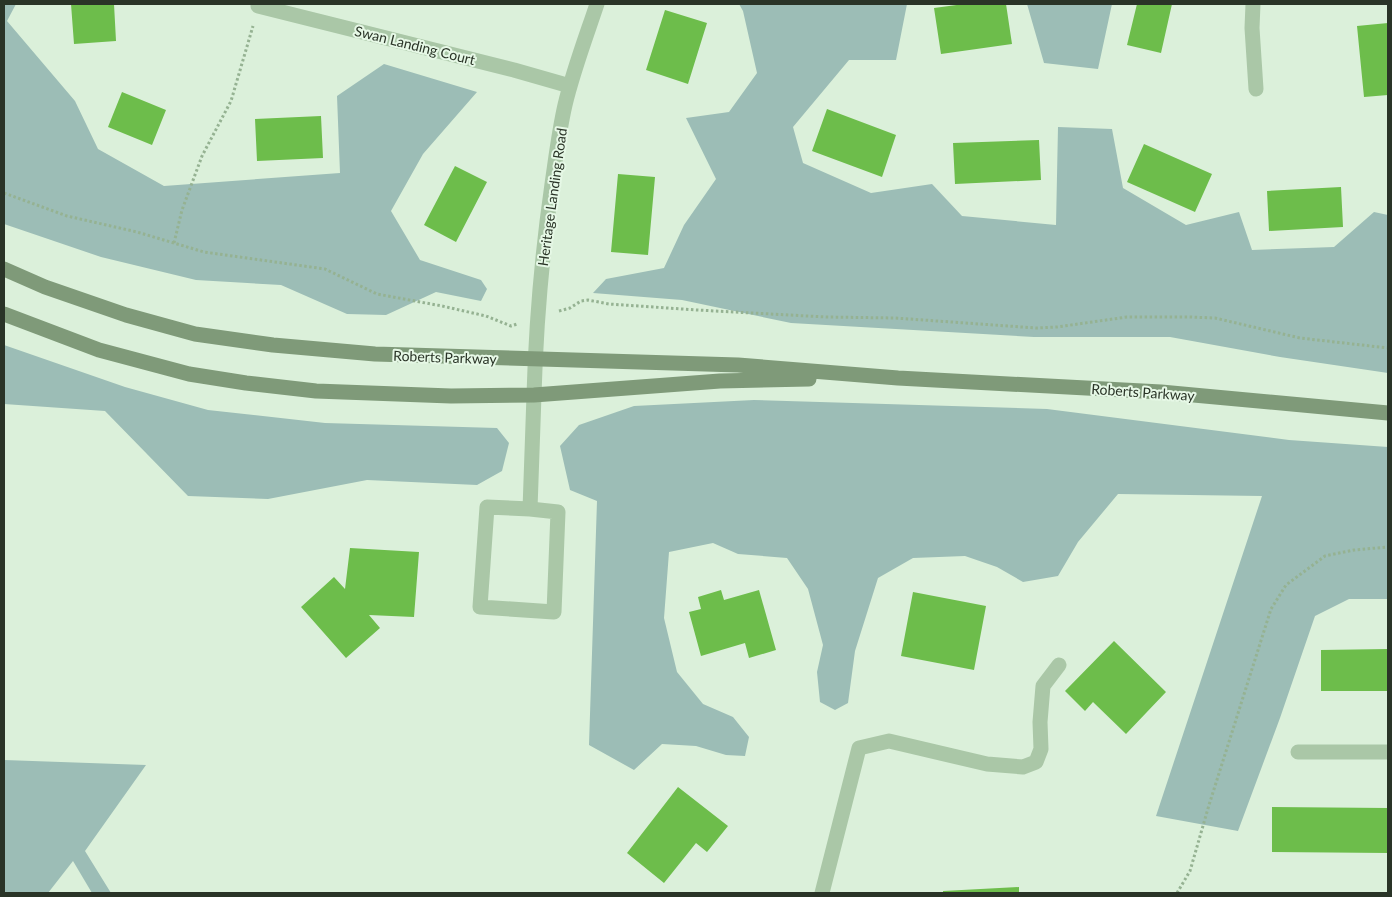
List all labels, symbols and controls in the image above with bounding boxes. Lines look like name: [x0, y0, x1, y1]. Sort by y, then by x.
street label: Swan Landing Court: [353, 22, 477, 68]
street label: Heritage Landing Road: [534, 127, 570, 267]
street label: Roberts Parkway: [393, 347, 498, 367]
street label: Roberts Parkway: [1091, 380, 1196, 404]

